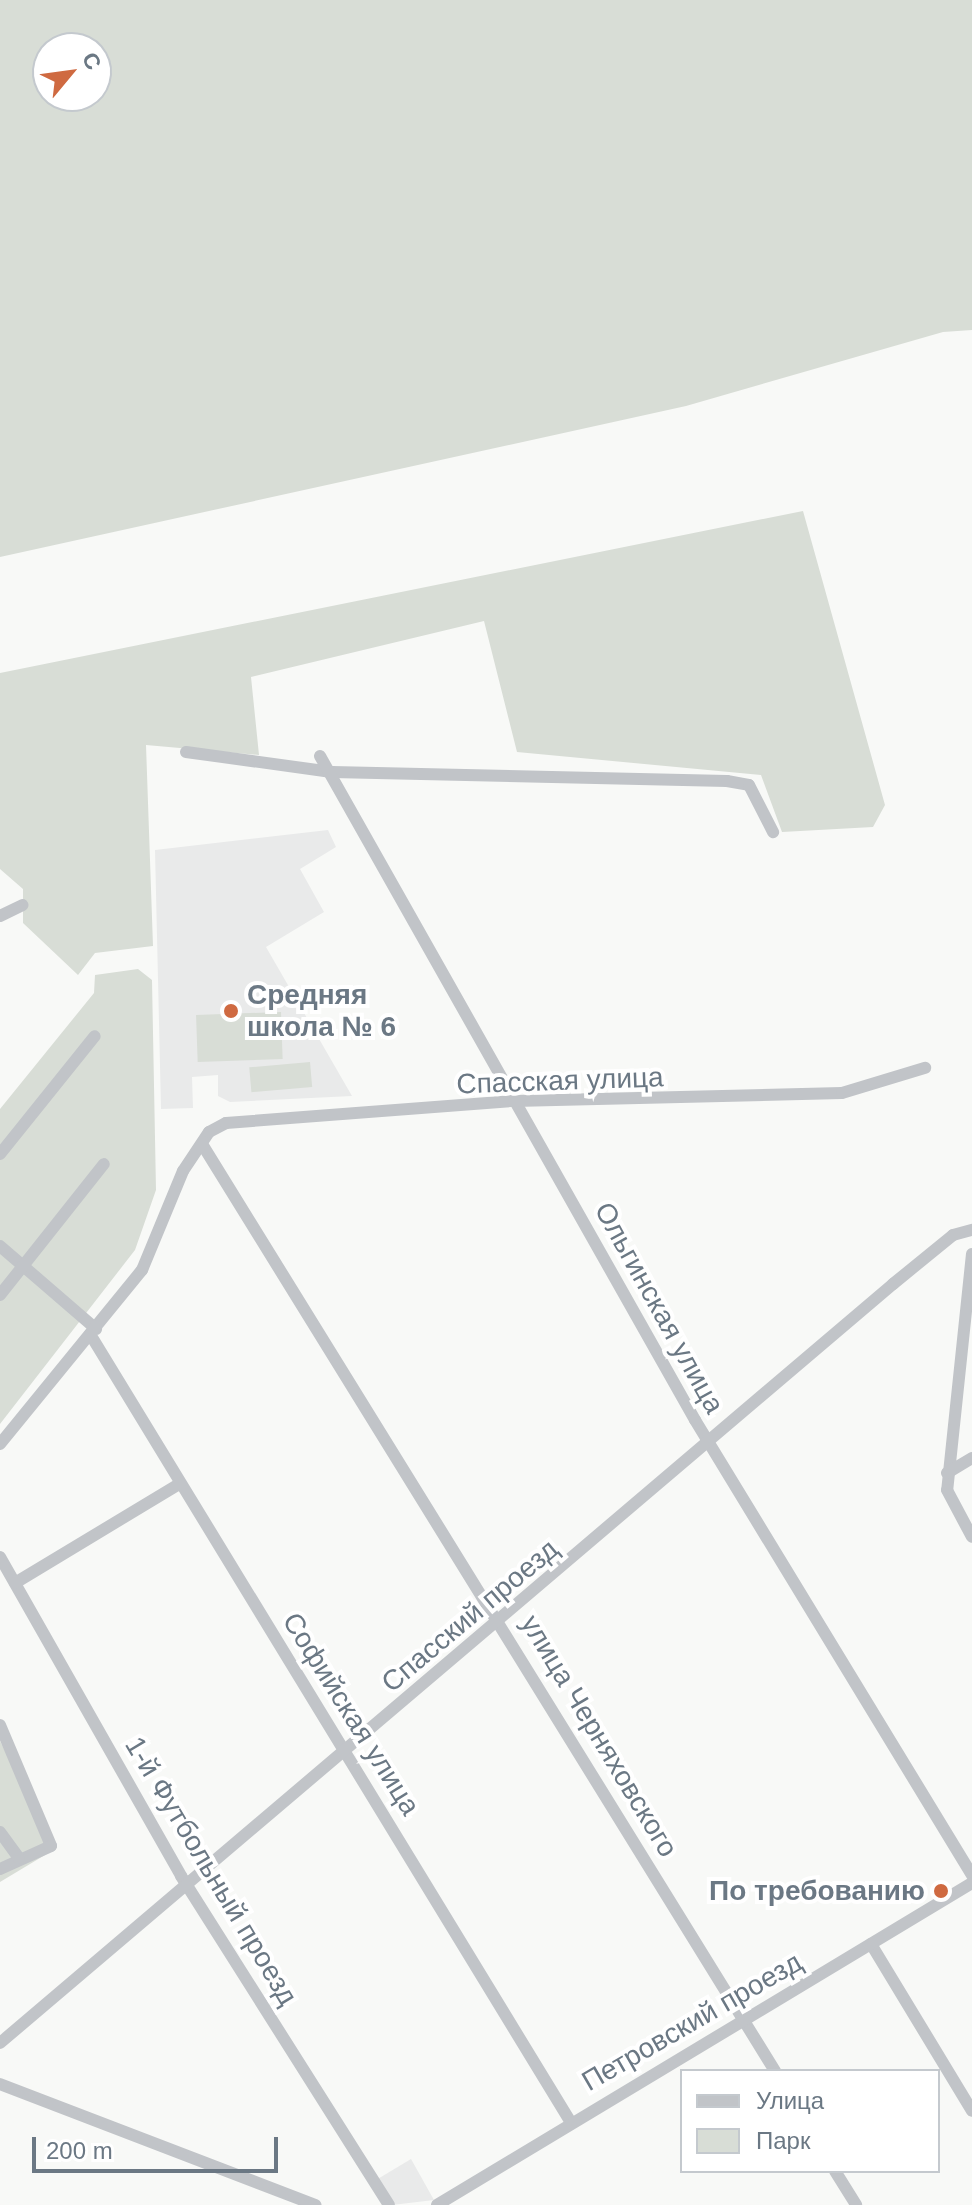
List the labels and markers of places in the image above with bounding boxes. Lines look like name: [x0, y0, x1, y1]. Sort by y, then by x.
place label: Средняя школа № 6: [247, 978, 396, 1044]
marker: Средняя школа № 6: [222, 1002, 240, 1020]
place label: По требованию: [709, 1874, 925, 1908]
marker: По требованию: [932, 1882, 950, 1900]

